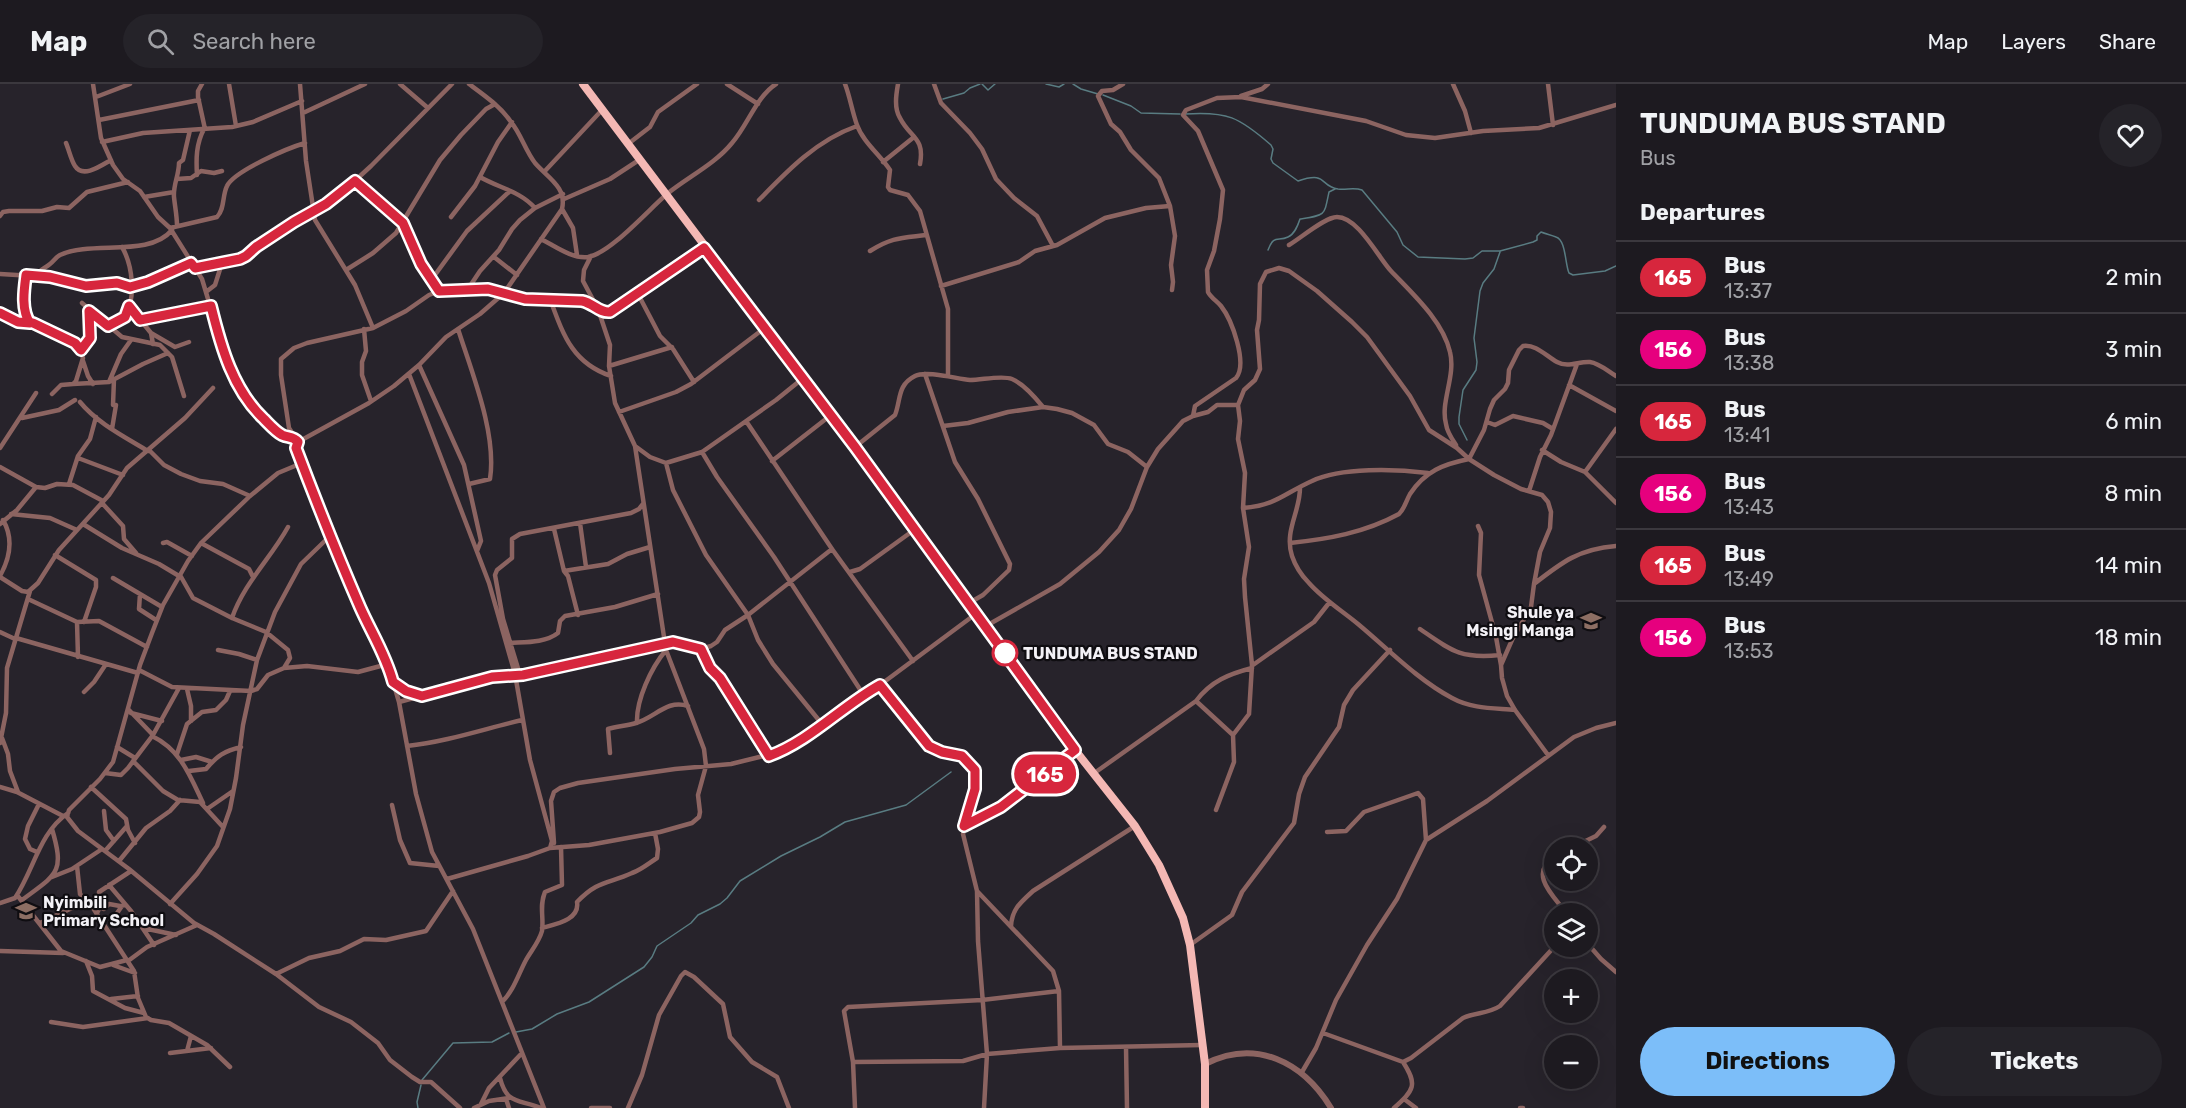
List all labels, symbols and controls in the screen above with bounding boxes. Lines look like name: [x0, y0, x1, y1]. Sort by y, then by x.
search box: [123, 14, 543, 68]
text: Map: [30, 25, 87, 58]
icon: search: [144, 25, 177, 58]
text: Search here: [192, 28, 316, 55]
text: Map: [1927, 29, 1968, 54]
text: Layers: [2001, 29, 2066, 54]
text: Share: [2099, 29, 2156, 54]
button: heart: [2099, 104, 2162, 167]
text: TUNDUMA BUS STAND: [1640, 107, 1946, 140]
text: Bus: [1640, 146, 1676, 170]
text: Departures: [1640, 199, 1765, 226]
text: Bus: [1724, 252, 1766, 279]
text: 2 min: [2105, 264, 2162, 291]
text: 165: [1654, 265, 1692, 290]
text: 13:37: [1724, 279, 1772, 303]
text: Bus: [1724, 324, 1766, 351]
text: 3 min: [2105, 336, 2162, 363]
text: 156: [1654, 337, 1692, 362]
text: 13:38: [1724, 351, 1774, 375]
text: Bus: [1724, 396, 1766, 423]
text: 6 min: [2105, 408, 2162, 435]
text: 165: [1654, 409, 1692, 434]
text: 13:41: [1724, 423, 1770, 447]
text: Bus: [1724, 468, 1766, 495]
text: 8 min: [2104, 480, 2162, 507]
text: 156: [1654, 481, 1692, 506]
text: 13:43: [1724, 495, 1774, 519]
text: Bus: [1724, 540, 1766, 567]
text: 14 min: [2095, 552, 2162, 579]
text: 165: [1654, 553, 1692, 578]
text: 13:49: [1724, 567, 1774, 591]
place label: Shule ya Msingi Manga: [1466, 603, 1574, 640]
school or university icon: Shule ya Msingi Manga: [1579, 609, 1603, 633]
text: Bus: [1724, 612, 1766, 639]
text: 18 min: [2095, 624, 2162, 651]
text: 156: [1654, 625, 1692, 650]
text: 13:53: [1724, 639, 1774, 663]
marker: TUNDUMA BUS STAND: [992, 640, 1018, 666]
place label: TUNDUMA BUS STAND: [1023, 644, 1198, 663]
line badge: 165: [1010, 754, 1080, 794]
text: 165: [1026, 762, 1064, 787]
map controls: [1544, 837, 1598, 1089]
button: locate: [1544, 837, 1598, 891]
place label: Nyimbili Primary School: [43, 893, 164, 930]
school or university icon: Nyimbili Primary School: [14, 899, 38, 923]
button: layers: [1544, 903, 1598, 957]
button: +: [1544, 969, 1598, 1023]
button: Directions: [1640, 1027, 1895, 1096]
button: Tickets: [1907, 1027, 2162, 1096]
button: −: [1544, 1035, 1598, 1089]

